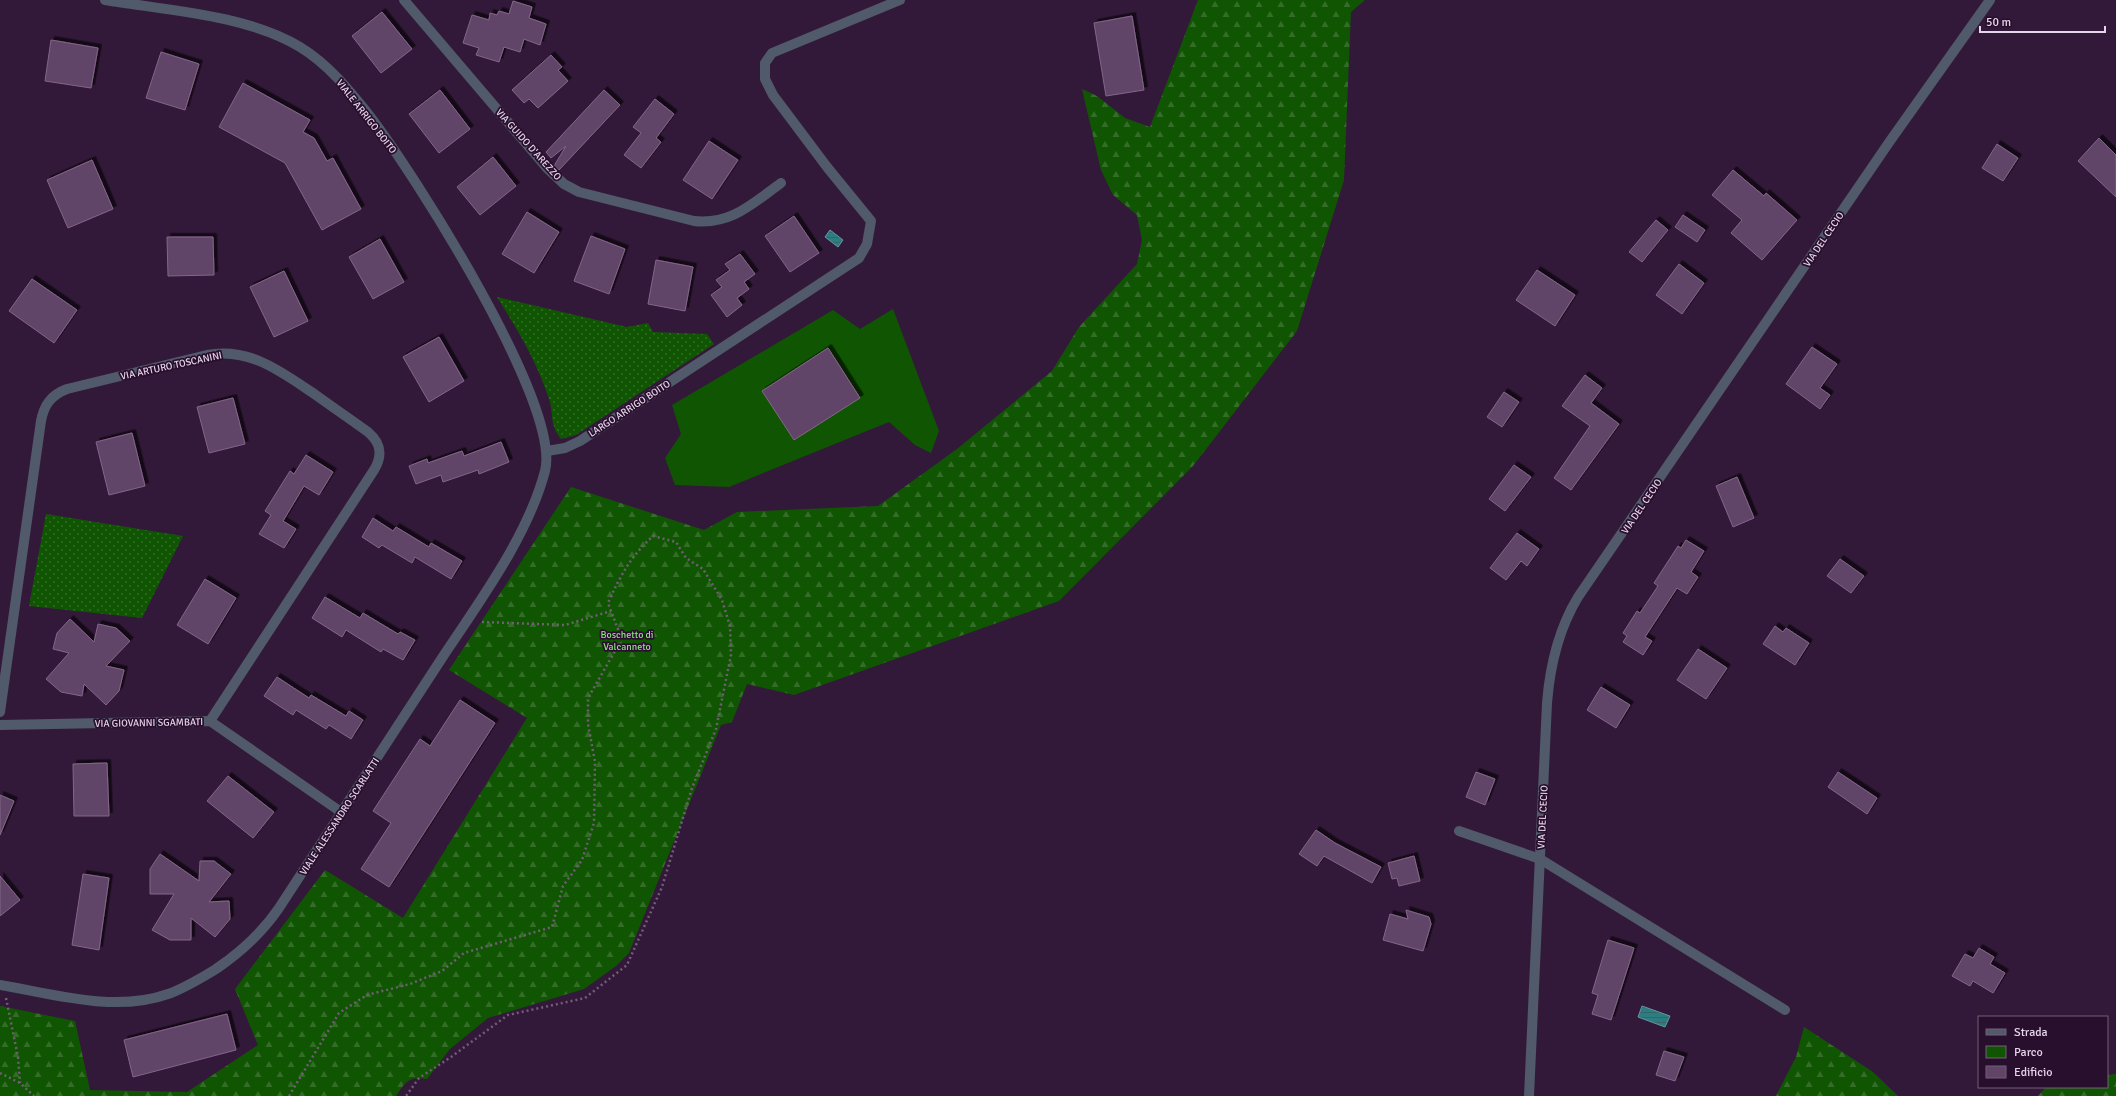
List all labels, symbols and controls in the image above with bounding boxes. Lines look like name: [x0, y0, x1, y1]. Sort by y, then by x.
scale bar: [1980, 8, 2105, 34]
text: 50 m: [1986, 15, 2011, 30]
street label: VIALE ARRIGO BOITO: [334, 77, 399, 156]
street label: VIA GUIDO D'AREZZO: [493, 106, 564, 183]
street label: VIA DEL CECIO: [1801, 209, 1847, 269]
street label: VIA ARTURO TOSCANINI: [119, 349, 223, 383]
street label: LARGO ARRIGO BOITO: [586, 378, 673, 440]
street label: VIA DEL CECIO: [1619, 476, 1665, 536]
park label: Boschetto di Valcanneto: [600, 629, 654, 653]
street label: VIA GIOVANNI SGAMBATI: [95, 716, 203, 730]
street label: VIALE ALESSANDRO SCARLATTI: [297, 756, 382, 877]
street label: VIA DEL CECIO: [1535, 785, 1551, 849]
legend: [1978, 1016, 2108, 1088]
text: Strada: [2014, 1025, 2048, 1040]
text: Parco: [2014, 1045, 2043, 1060]
text: Edificio: [2014, 1065, 2052, 1080]

